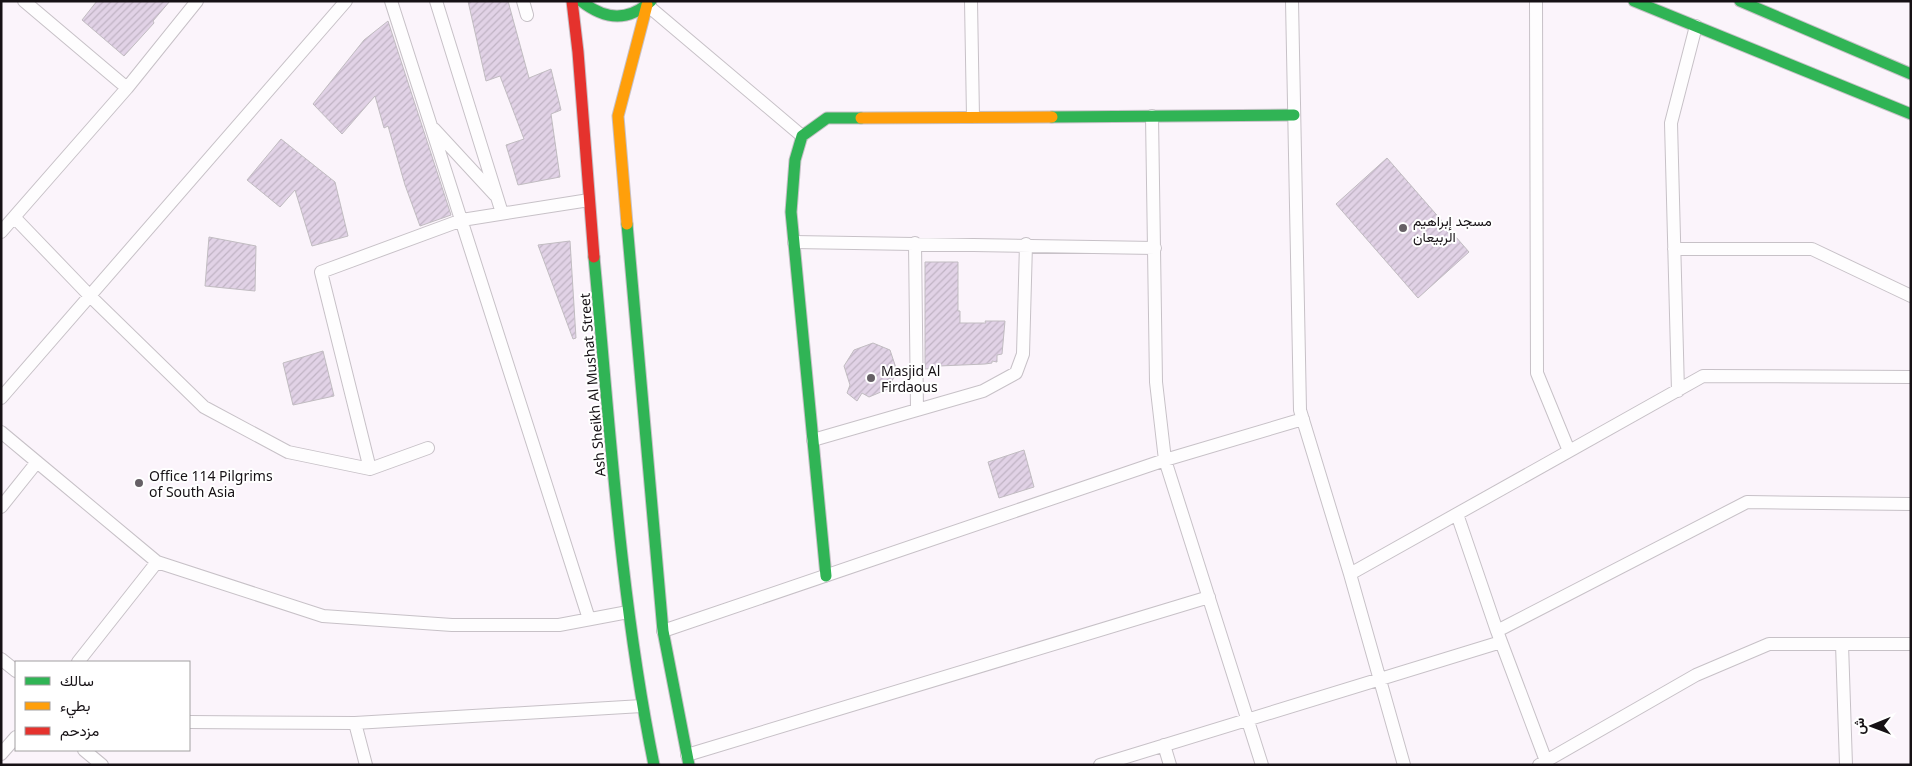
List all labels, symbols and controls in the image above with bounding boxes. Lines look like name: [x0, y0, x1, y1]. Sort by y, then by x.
place label: مسجد إبراهيم الربيعان: [1413, 211, 1492, 246]
marker: مسجد إبراهيم الربيعان: [1397, 222, 1409, 234]
street label: Ash Sheikh Al Mushat Street: [575, 292, 609, 478]
place label: Masjid Al Firdaous: [881, 361, 940, 396]
marker: Masjid Al Firdaous: [865, 372, 877, 384]
place label: Office 114 Pilgrims of South Asia: [149, 466, 273, 501]
marker: Office 114 Pilgrims of South Asia: [133, 477, 145, 489]
legend: [15, 661, 190, 751]
text: سالك: [60, 670, 94, 690]
text: بطيء: [60, 695, 90, 719]
north arrow: [1847, 701, 1897, 751]
text: ش: [1849, 717, 1868, 735]
text: مزدحم: [60, 720, 99, 741]

